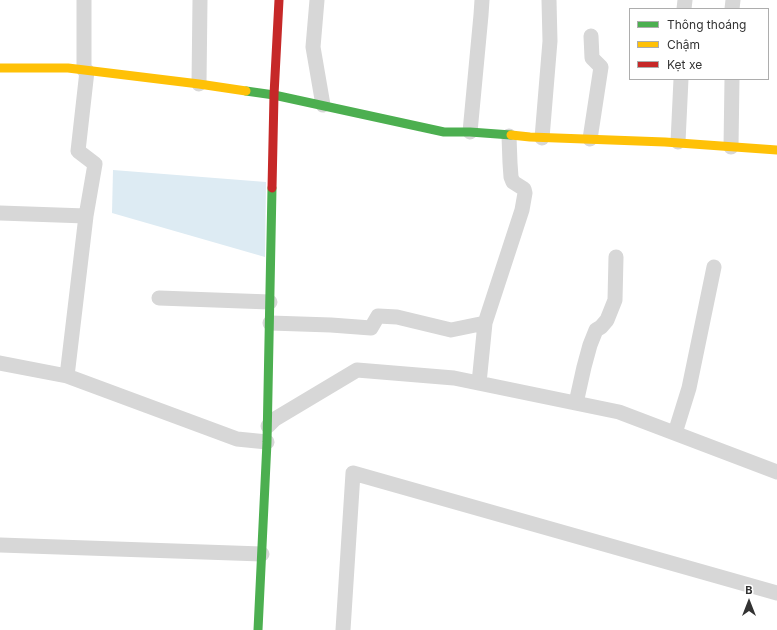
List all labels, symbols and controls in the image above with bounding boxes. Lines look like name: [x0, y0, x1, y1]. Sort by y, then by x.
legend: [629, 8, 769, 80]
text: Thông thoáng: [667, 17, 746, 32]
text: Chậm: [667, 37, 700, 52]
text: Kẹt xe: [667, 57, 702, 72]
north arrow: [729, 582, 769, 622]
text: B: [745, 583, 753, 597]

